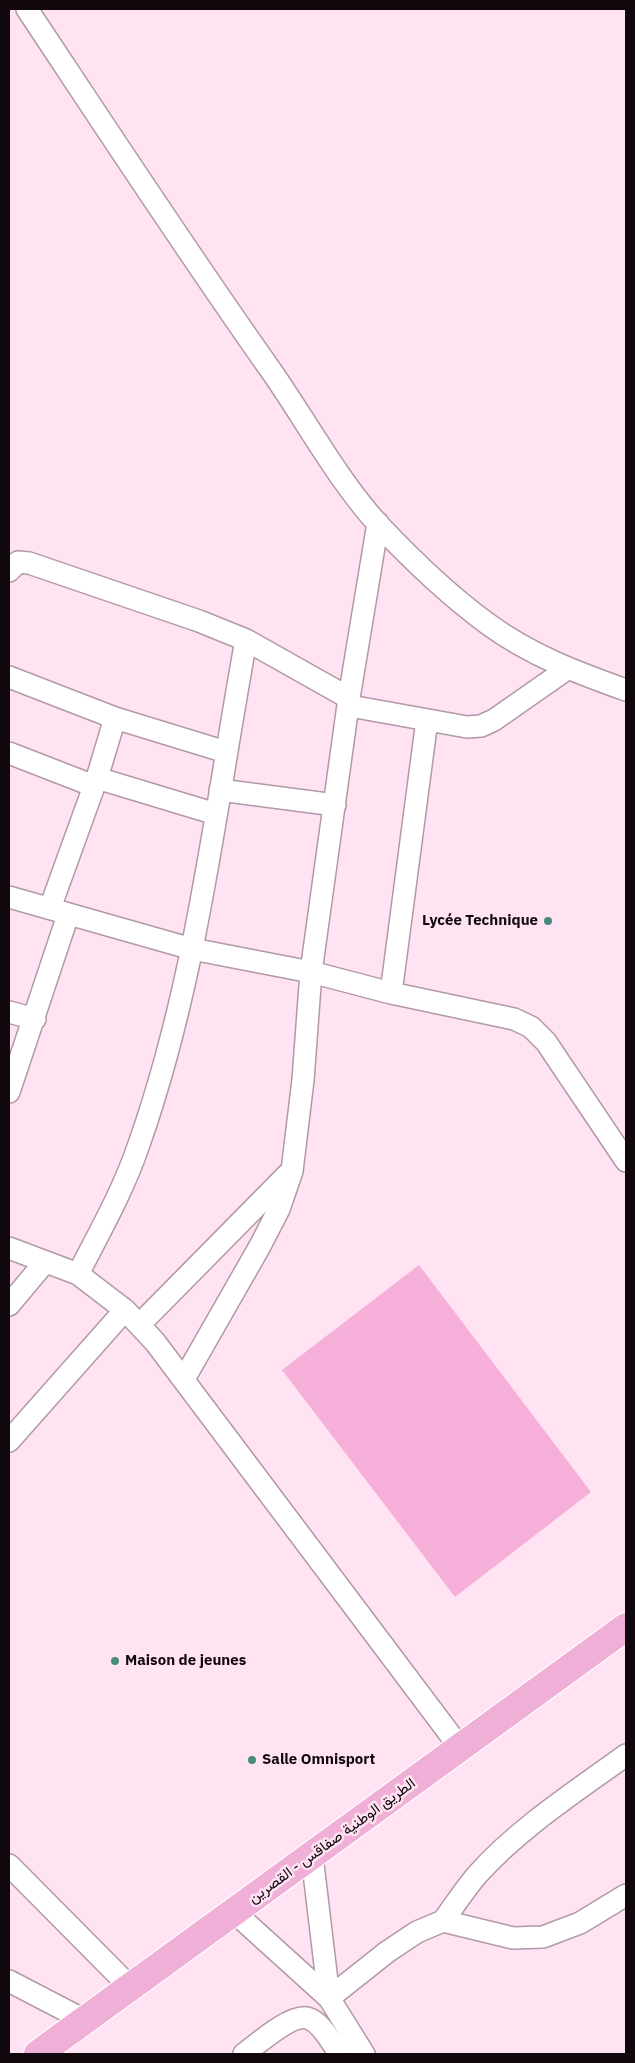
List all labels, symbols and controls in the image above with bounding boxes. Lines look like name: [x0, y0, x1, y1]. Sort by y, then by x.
place label: Lycée Technique: [422, 912, 538, 930]
marker: Lycée Technique: [542, 915, 554, 927]
place label: Maison de jeunes: [125, 1652, 246, 1670]
marker: Maison de jeunes: [109, 1655, 121, 1667]
place label: Salle Omnisport: [262, 1751, 375, 1769]
marker: Salle Omnisport: [246, 1754, 258, 1766]
street label: الطريق الوطنية صفاقس - القصرين: [245, 1774, 419, 1908]

